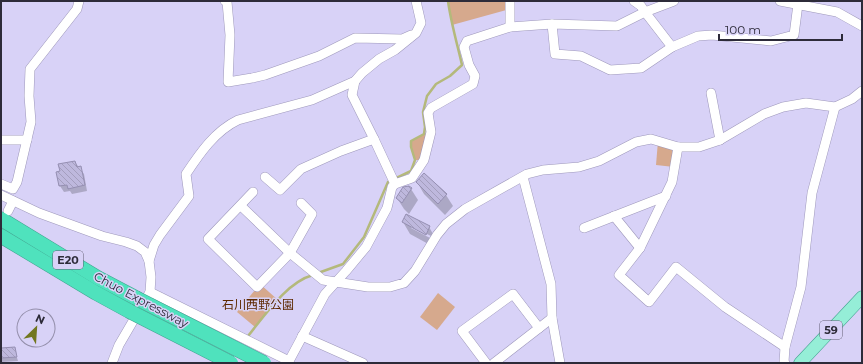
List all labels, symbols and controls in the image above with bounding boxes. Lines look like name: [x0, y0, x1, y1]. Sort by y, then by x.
scale bar: [719, 16, 842, 42]
text: 100 m: [725, 22, 761, 37]
road number: E20: [53, 251, 83, 269]
street label: Chuo Expressway: [91, 268, 192, 331]
park label: 石川西野公園: [222, 297, 294, 312]
north arrow: [16, 308, 56, 348]
text: N: [33, 311, 47, 327]
road number: 59: [820, 321, 842, 339]

